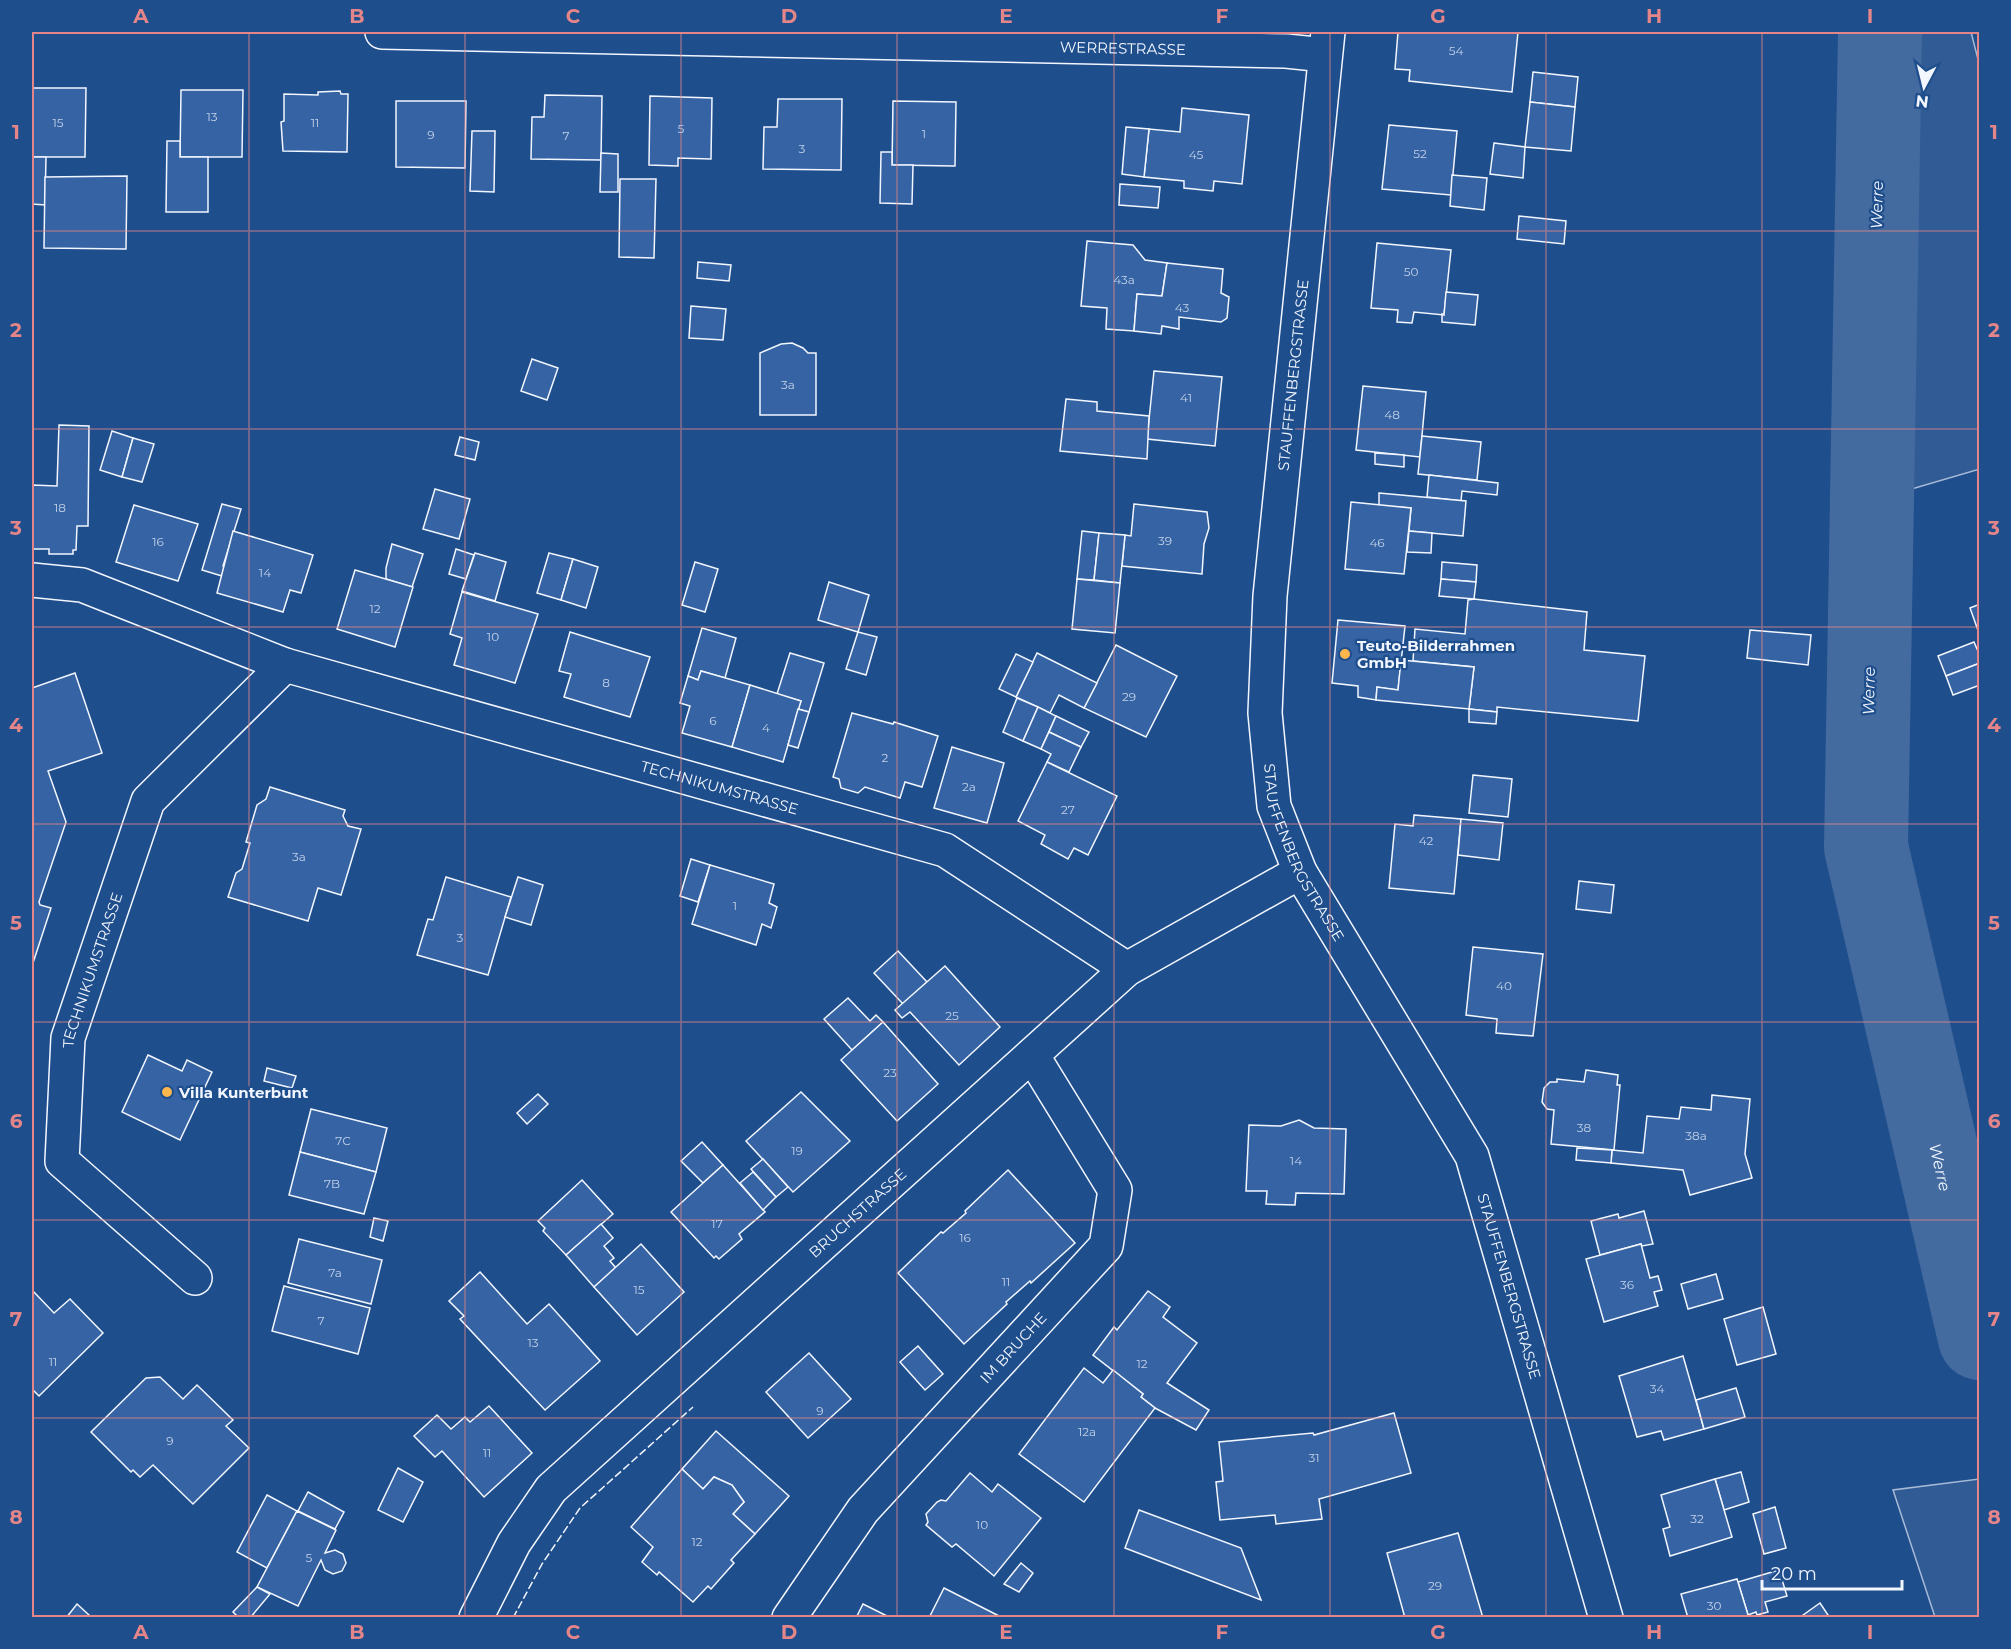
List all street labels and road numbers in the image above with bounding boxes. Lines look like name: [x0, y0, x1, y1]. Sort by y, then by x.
street label: WERRESTRASSE: [1060, 37, 1186, 58]
street label: STAUFFENBERGSTRASSE: [1273, 278, 1313, 472]
street label: TECHNIKUMSTRASSE: [639, 756, 801, 818]
street label: STAUFFENBERGSTRASSE: [1260, 763, 1349, 944]
street label: TECHNIKUMSTRASSE: [58, 890, 126, 1048]
street label: BRUCHSTRASSE: [804, 1164, 910, 1261]
street label: STAUFFENBERGSTRASSE: [1474, 1191, 1546, 1381]
street label: IM BRUCHE: [975, 1308, 1050, 1387]

